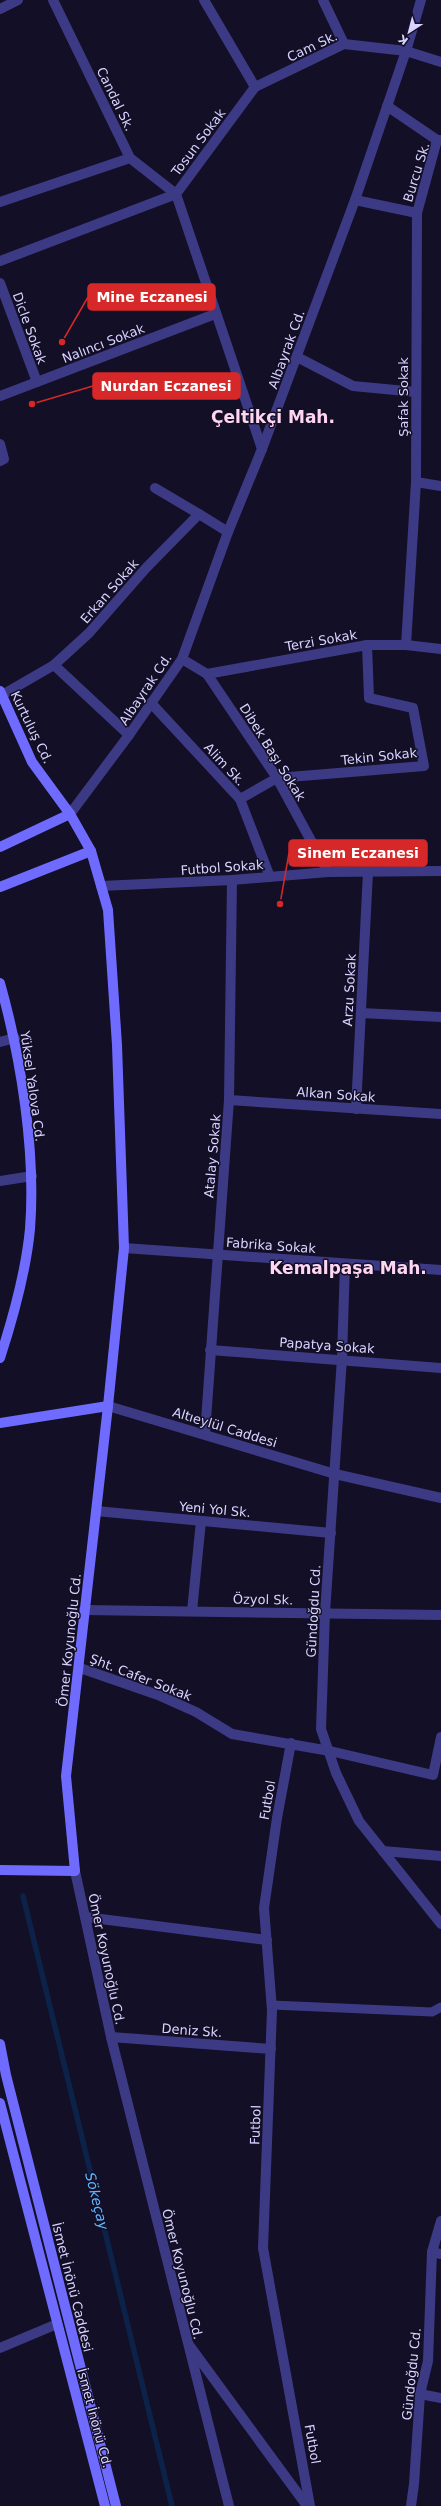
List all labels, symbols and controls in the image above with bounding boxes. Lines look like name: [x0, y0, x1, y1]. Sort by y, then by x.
north arrow: [389, 12, 429, 52]
street label: Cam Sk.: [285, 28, 340, 65]
text: K: [396, 32, 411, 47]
street label: Candal Sk.: [94, 65, 137, 134]
street label: Tosun Sokak: [168, 105, 229, 180]
street label: Burcu Sk.: [400, 140, 433, 204]
callout: Mine Eczanesi: [88, 284, 215, 310]
text: Mine Eczanesi: [96, 289, 208, 305]
street label: Dicle Sokak: [10, 290, 50, 367]
street label: Albayrak Cd.: [265, 308, 308, 391]
street label: Nalıncı Sokak: [60, 321, 147, 366]
street label: Şafak Sokak: [396, 357, 411, 437]
callout: Nurdan Eczanesi: [93, 373, 240, 399]
text: Nurdan Eczanesi: [101, 378, 231, 394]
district label: Çeltikçi Mah.: [211, 407, 335, 427]
street label: Erkan Sokak: [77, 556, 142, 627]
street label: Terzi Sokak: [283, 627, 359, 654]
street label: Albayrak Cd.: [116, 651, 175, 728]
street label: Kurtuluş Cd.: [7, 688, 56, 766]
street label: Dibek Başı Sokak: [237, 701, 309, 804]
street label: Alim Sk.: [201, 740, 248, 789]
street label: Tekin Sokak: [339, 745, 418, 768]
callout: Sinem Eczanesi: [289, 840, 427, 866]
text: Sinem Eczanesi: [297, 845, 419, 861]
street label: Futbol Sokak: [180, 857, 264, 878]
street label: Arzu Sokak: [340, 953, 359, 1027]
street label: Yüksel Yalova Cd.: [17, 1029, 48, 1142]
street label: Alkan Sokak: [296, 1084, 376, 1105]
street label: Atalay Sokak: [201, 1113, 224, 1199]
street label: Fabrika Sokak: [226, 1235, 317, 1256]
district label: Kemalpaşa Mah.: [269, 1258, 427, 1278]
street label: Papatya Sokak: [279, 1335, 375, 1356]
street label: Altıeylül Caddesi: [171, 1404, 279, 1451]
street label: Yeni Yol Sk.: [177, 1499, 251, 1520]
street label: Gündoğdu Cd.: [304, 1564, 323, 1658]
street label: Ömer Koyunoğlu Cd.: [54, 1573, 84, 1707]
street label: Özyol Sk.: [233, 1590, 293, 1608]
street label: Şht. Cafer Sokak: [88, 1651, 194, 1704]
street label: Futbol: [257, 1779, 278, 1821]
street label: Ömer Koyunoğlu Cd.: [85, 1892, 129, 2026]
street label: Deniz Sk.: [161, 2021, 223, 2040]
street label: Futbol: [247, 2105, 264, 2145]
water label: Sökeçay: [82, 2171, 112, 2232]
street label: Ömer Koyunoğlu Cd.: [159, 2207, 207, 2341]
street label: İsmet İnönü Caddesi: [49, 2221, 96, 2353]
street label: Gündoğdu Cd.: [399, 2327, 424, 2421]
street label: İsmet İnönü Cd.: [74, 2367, 115, 2470]
street label: Futbol: [302, 2423, 323, 2465]

